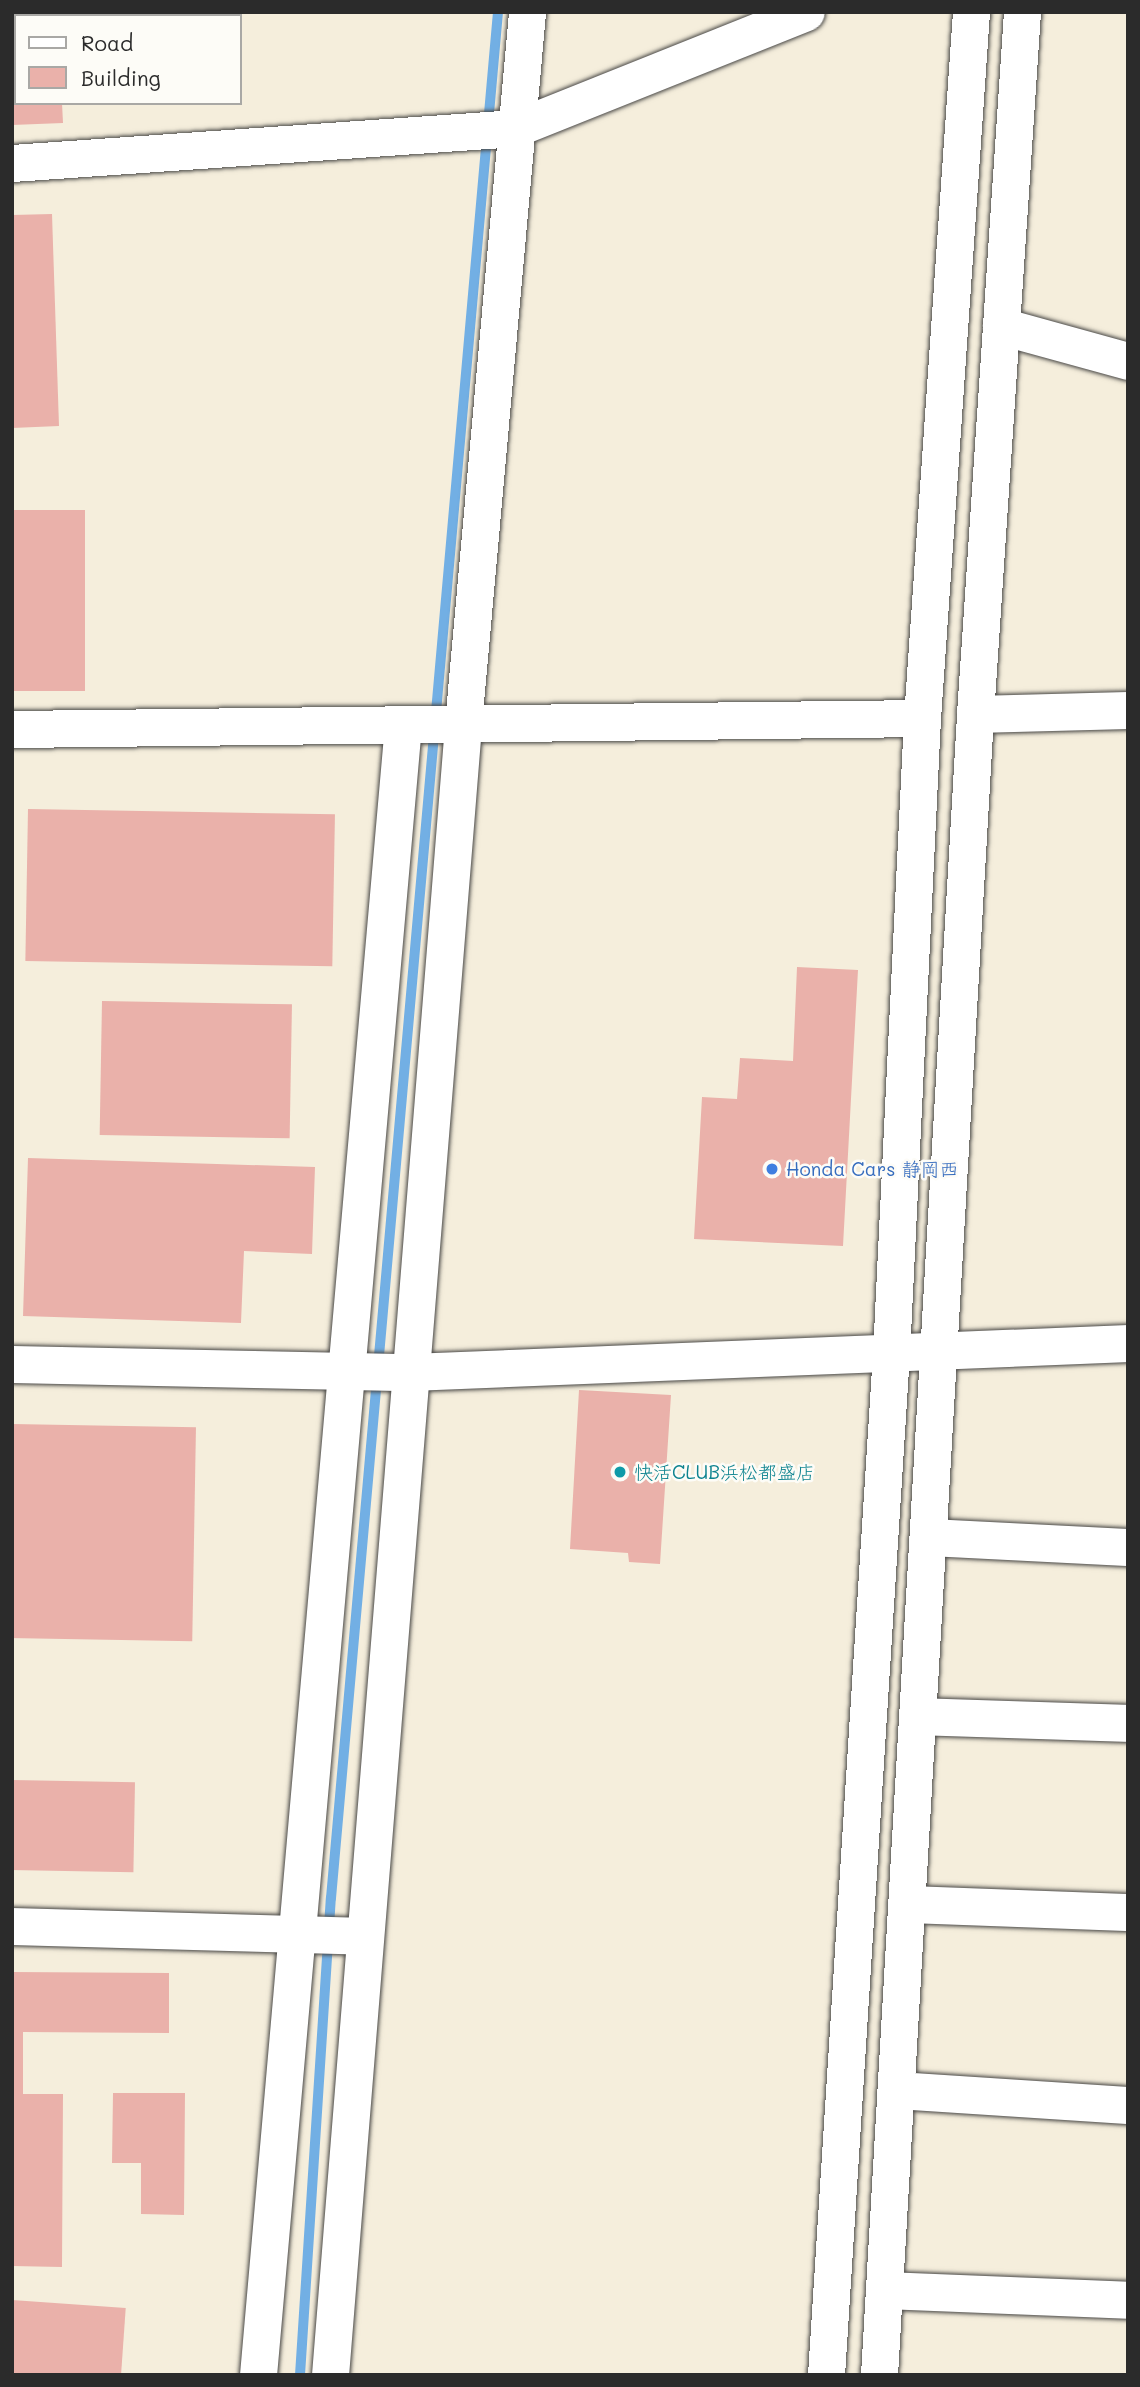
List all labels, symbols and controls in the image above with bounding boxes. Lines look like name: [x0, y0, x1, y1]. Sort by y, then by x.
legend: [14, 14, 242, 105]
text: Road: [81, 29, 133, 56]
text: Building: [81, 64, 161, 91]
place label: Honda Cars 静岡西: [786, 1158, 959, 1180]
marker: Honda Cars 静岡西: [764, 1161, 780, 1177]
place label: 快活CLUB浜松都盛店: [634, 1461, 815, 1483]
marker: 快活CLUB浜松都盛店: [612, 1464, 628, 1480]

